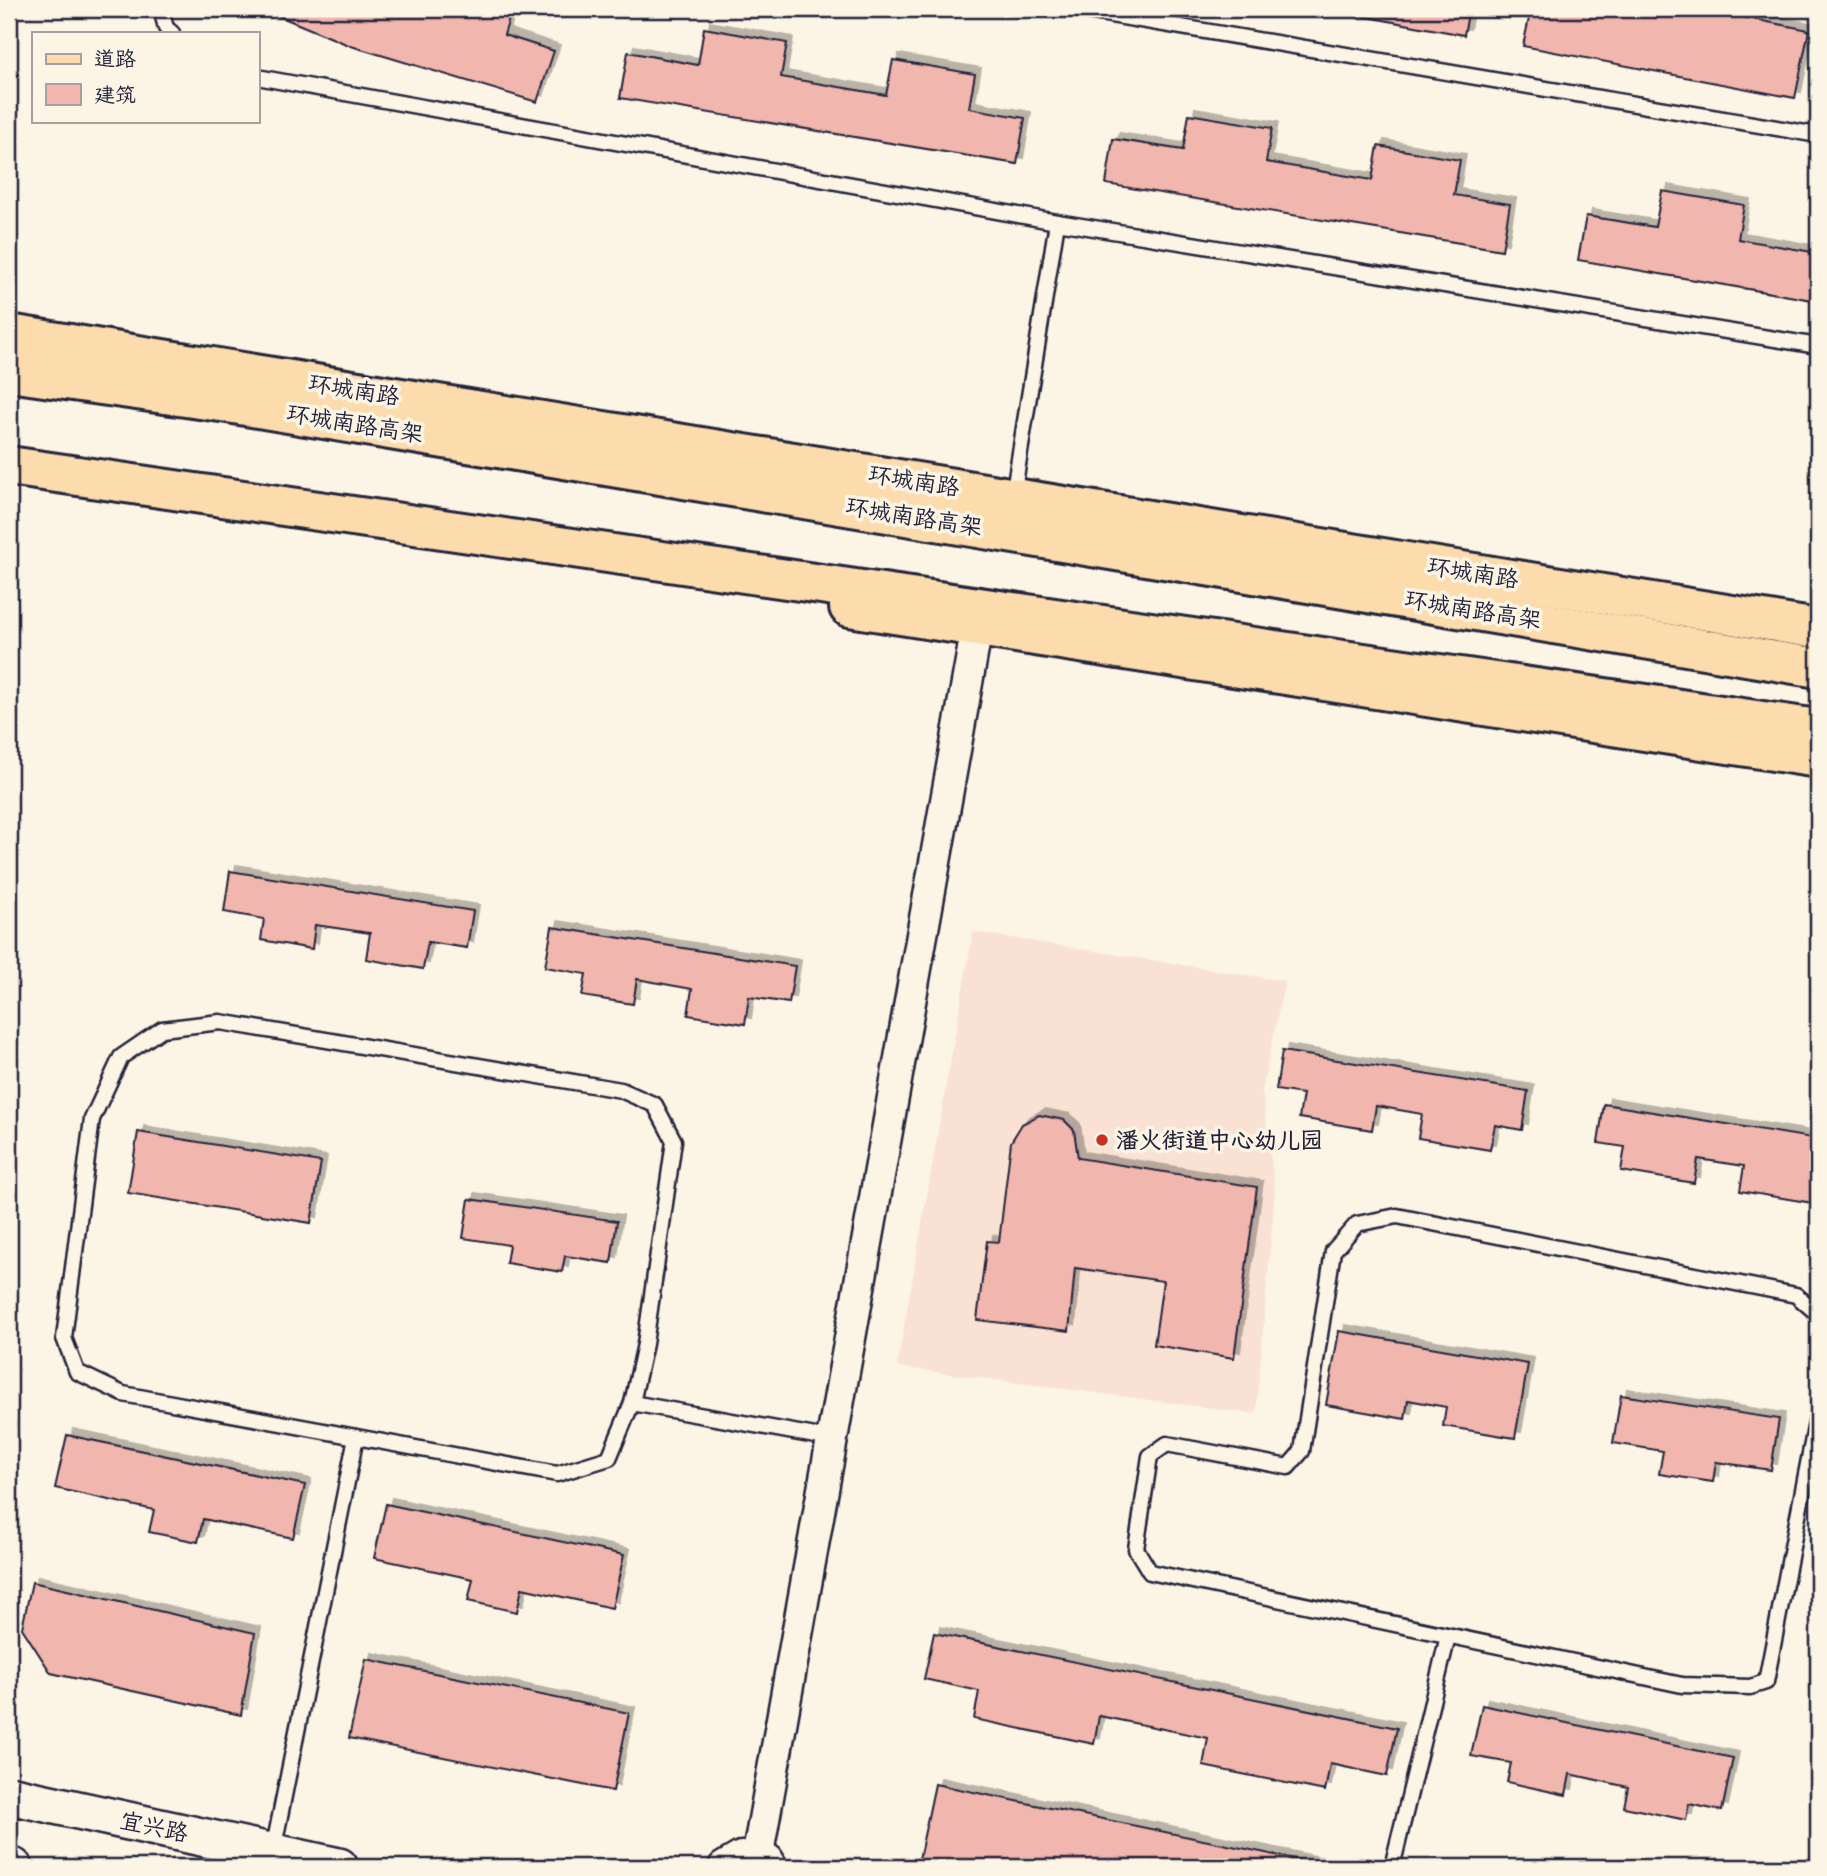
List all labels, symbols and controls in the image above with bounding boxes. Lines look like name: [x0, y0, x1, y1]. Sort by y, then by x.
legend: [32, 32, 259, 122]
text: 道路: [94, 40, 136, 78]
text: 建筑: [94, 76, 136, 114]
street label: 环城南路: [305, 363, 403, 417]
street label: 环城南路高架: [284, 393, 426, 455]
street label: 环城南路: [865, 454, 963, 508]
street label: 环城南路高架: [843, 486, 985, 548]
street label: 环城南路: [1424, 546, 1522, 600]
street label: 环城南路高架: [1402, 579, 1544, 641]
place label: 潘火街道中心幼儿园: [1116, 1120, 1323, 1161]
marker: 潘火街道中心幼儿园: [1094, 1132, 1110, 1148]
street label: 宜兴路: [116, 1800, 192, 1854]

